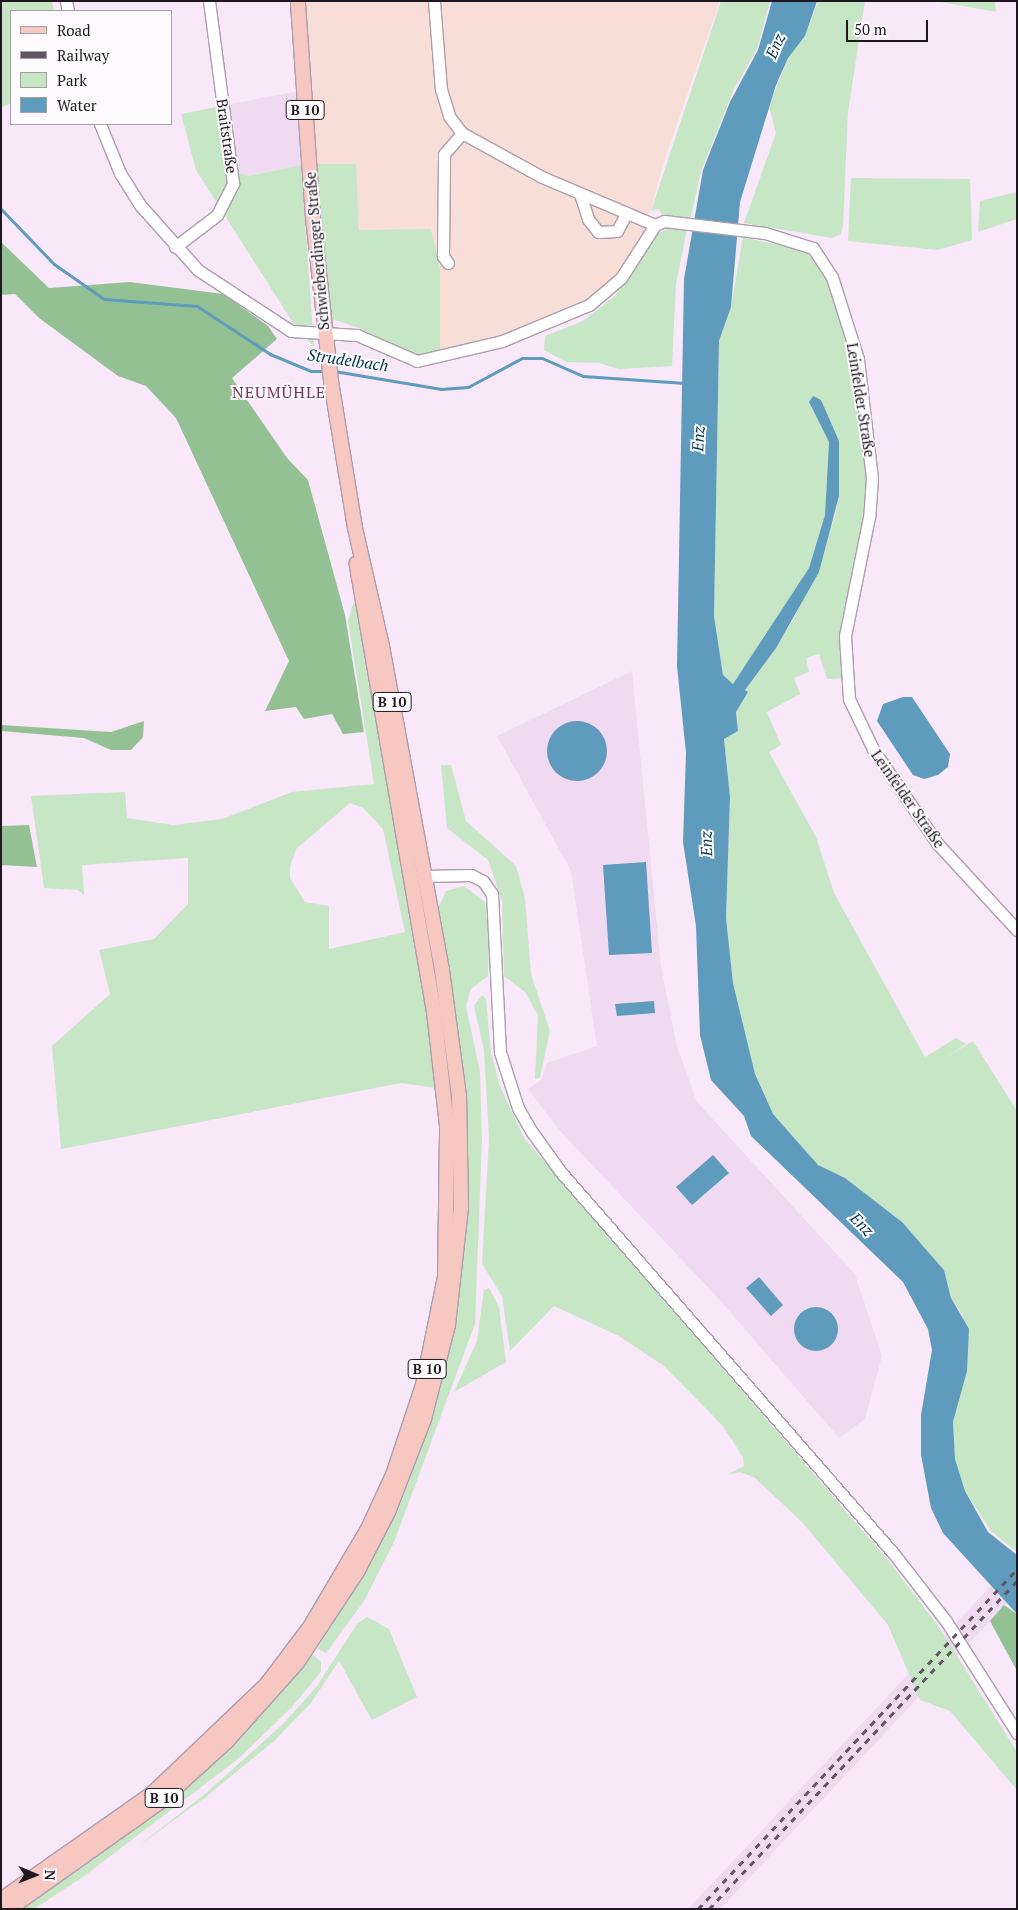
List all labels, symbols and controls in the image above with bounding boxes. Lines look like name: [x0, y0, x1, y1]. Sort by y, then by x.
legend: [10, 10, 172, 125]
scale bar: [848, 10, 930, 42]
text: 50 m: [854, 19, 887, 39]
text: Road: [57, 20, 90, 40]
water label: Enz: [761, 31, 789, 61]
text: Railway: [57, 45, 109, 65]
text: Park: [57, 70, 87, 90]
text: Water: [57, 95, 96, 115]
street label: Braitstraße: [213, 98, 241, 174]
road number: B 10: [285, 98, 325, 122]
street label: Schwieberdinger Straße: [301, 171, 333, 331]
street label: Leinfelder Straße: [843, 342, 879, 458]
water label: Strudelbach: [306, 345, 390, 375]
district label: NEUMÜHLE: [231, 382, 327, 402]
water label: Enz: [688, 426, 708, 452]
road number: B 10: [372, 690, 412, 714]
street label: Leinfelder Straße: [868, 747, 948, 851]
water label: Enz: [696, 831, 716, 857]
water label: Enz: [846, 1208, 878, 1240]
road number: B 10: [407, 1358, 447, 1380]
road number: B 10: [144, 1786, 184, 1810]
north arrow: [10, 1850, 60, 1900]
text: N: [41, 1870, 60, 1881]

